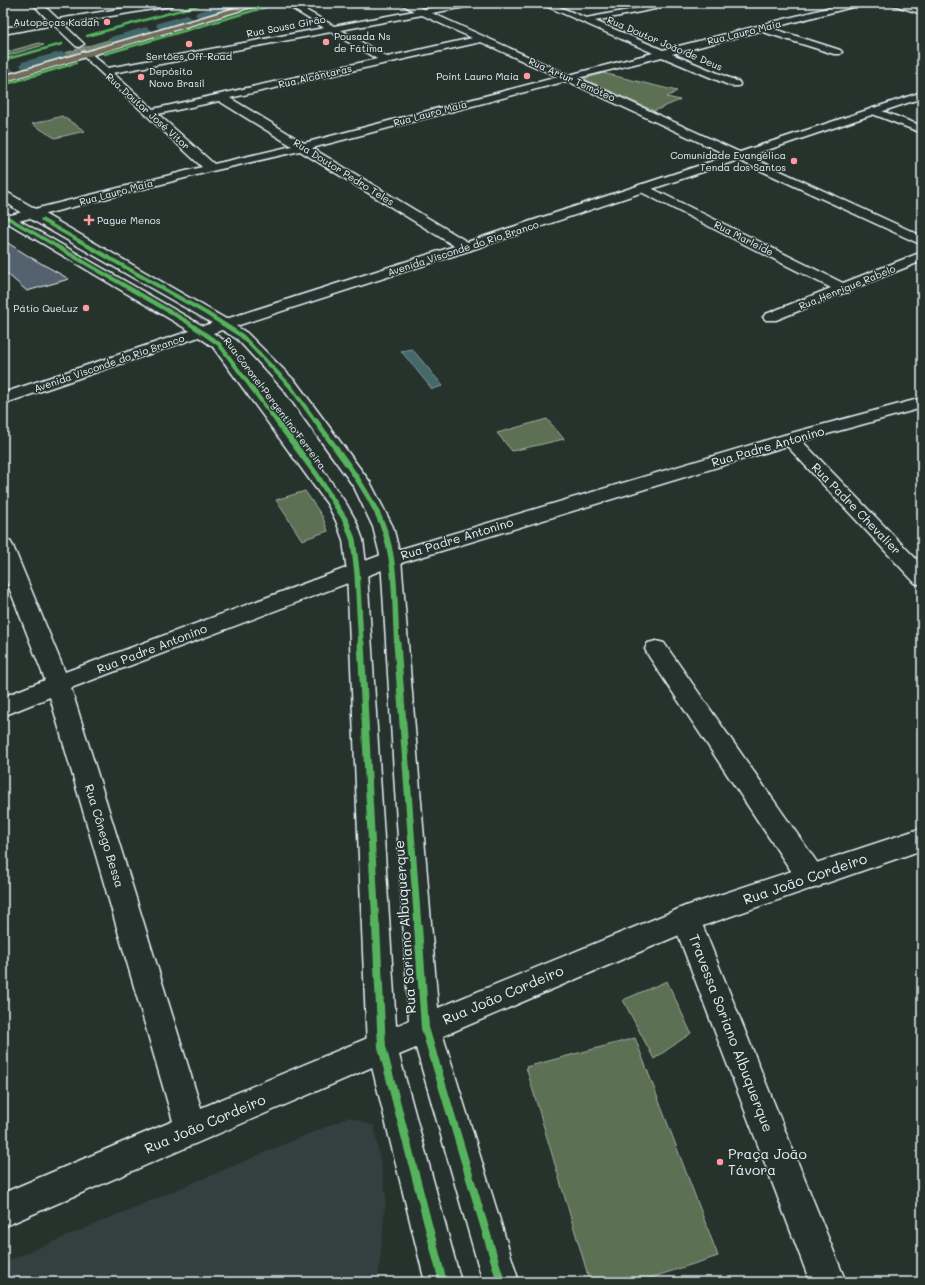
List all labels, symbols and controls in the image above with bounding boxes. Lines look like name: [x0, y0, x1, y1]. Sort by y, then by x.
street label: Rua Sousa Girão: [245, 11, 327, 41]
street label: Rua Doutor João de Deus: [605, 12, 725, 74]
place label: Autopeças Kadah: [13, 15, 99, 29]
street label: Rua Lauro Maia: [705, 16, 783, 48]
marker: Autopeças Kadah: [102, 17, 112, 27]
place label: Pousada Ns de Fátima: [334, 29, 391, 55]
marker: Pousada Ns de Fátima: [321, 37, 331, 47]
marker: Sertões Off-Road: [184, 39, 194, 49]
place label: Sertões Off-Road: [146, 49, 232, 63]
street label: Rua Artur Temóteo: [526, 54, 618, 104]
street label: Rua Alcântaras: [277, 61, 353, 91]
place label: Depósito Novo Brasil: [149, 64, 205, 90]
street label: Rua Doutor José Vitor: [103, 69, 193, 153]
place label: Point Lauro Maia: [436, 69, 519, 83]
marker: Point Lauro Maia: [522, 71, 532, 81]
marker: Depósito Novo Brasil: [136, 72, 146, 82]
street label: Rua Lauro Maia: [392, 96, 468, 130]
street label: Rua Doutor Pedro Teles: [291, 135, 397, 209]
place label: Comunidade Evangélica Tenda dos Santos: [670, 148, 786, 174]
marker: Comunidade Evangélica Tenda dos Santos: [789, 156, 799, 166]
street label: Rua Lauro Maia: [78, 175, 154, 209]
place label: Pague Menos: [97, 213, 161, 227]
marker: Pague Menos: [84, 215, 94, 225]
street label: Avenida Visconde do Rio Branco: [386, 217, 540, 279]
street label: Rua Marleide: [712, 217, 776, 259]
street label: Rua Henrique Rabelo: [797, 261, 898, 313]
place label: Pátio QueLuz: [13, 301, 78, 315]
marker: Pátio QueLuz: [81, 303, 91, 313]
street label: Avenida Visconde do Rio Branco: [32, 331, 186, 395]
street label: Rua Coronel Pergentino Ferreira: [221, 334, 329, 472]
street label: Rua Padre Antonino: [709, 422, 826, 470]
street label: Rua Padre Chevalier: [809, 459, 905, 558]
street label: Rua Padre Antonino: [399, 513, 515, 563]
street label: Rua Padre Antonino: [94, 620, 209, 676]
street label: Rua Cônego Bessa: [82, 782, 128, 889]
street label: Rua Soriano Albuquerque: [389, 840, 420, 1014]
street label: Rua João Cordeiro: [740, 848, 869, 909]
street label: Travessa Soriano Albuquerque: [685, 931, 778, 1135]
street label: Rua João Cordeiro: [439, 960, 566, 1029]
street label: Rua João Cordeiro: [141, 1089, 268, 1158]
place label: Praça João Távora: [728, 1144, 807, 1179]
marker: Praça João Távora: [715, 1157, 725, 1167]

